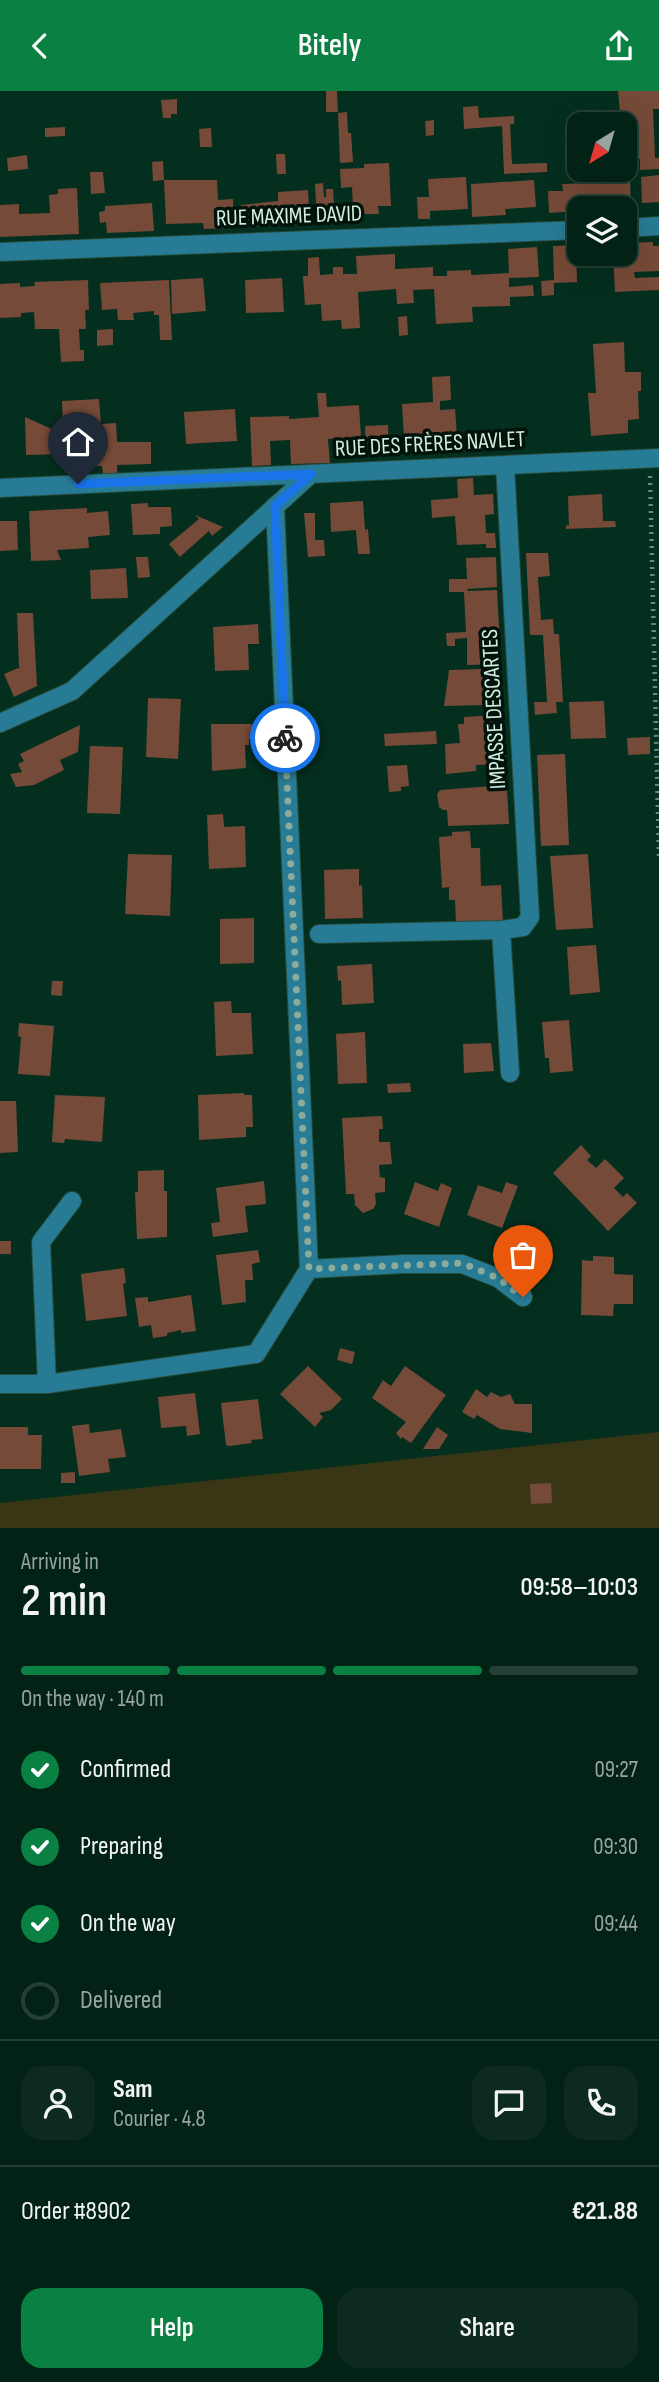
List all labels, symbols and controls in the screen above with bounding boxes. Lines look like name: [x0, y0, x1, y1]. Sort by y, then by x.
text: Bitely: [298, 26, 361, 65]
icon: back: [21, 27, 59, 65]
icon: share: [600, 27, 638, 65]
north arrow: [567, 112, 637, 182]
map controls: [567, 112, 637, 266]
button: layers: [567, 196, 637, 266]
street label: RUE MAXIME DAVID: [215, 199, 363, 233]
pin: [48, 412, 108, 484]
icon: home: [59, 423, 97, 461]
street label: RUE DES FRÈRES NAVLET: [334, 425, 526, 463]
street label: IMPASSE DESCARTES: [476, 628, 512, 790]
courier: [250, 703, 320, 773]
icon: bike: [266, 719, 304, 757]
pin: [493, 1225, 553, 1297]
icon: bag: [504, 1236, 542, 1274]
text: Arriving in: [21, 1548, 99, 1576]
text: 09:58–10:03: [520, 1572, 638, 1603]
text: 2 min: [21, 1574, 107, 1629]
text: On the way · 140 m: [21, 1685, 164, 1713]
icon: check: [21, 1751, 59, 1789]
text: Confirmed: [80, 1754, 171, 1785]
text: 09:27: [595, 1756, 638, 1784]
icon: check: [21, 1828, 59, 1866]
text: Preparing: [80, 1831, 163, 1862]
text: 09:30: [593, 1833, 638, 1861]
icon: check: [21, 1905, 59, 1943]
text: On the way: [80, 1908, 176, 1939]
text: 09:44: [594, 1910, 638, 1938]
text: Delivered: [80, 1985, 162, 2016]
button: person: [21, 2066, 95, 2140]
button: chat: [472, 2066, 546, 2140]
button: phone: [564, 2066, 638, 2140]
text: Sam: [113, 2074, 153, 2105]
text: Courier · 4.8: [113, 2105, 206, 2133]
text: Order #8902: [21, 2196, 131, 2227]
text: €21.88: [572, 2196, 638, 2227]
button: Help: [21, 2288, 323, 2368]
button: Share: [337, 2288, 638, 2368]

